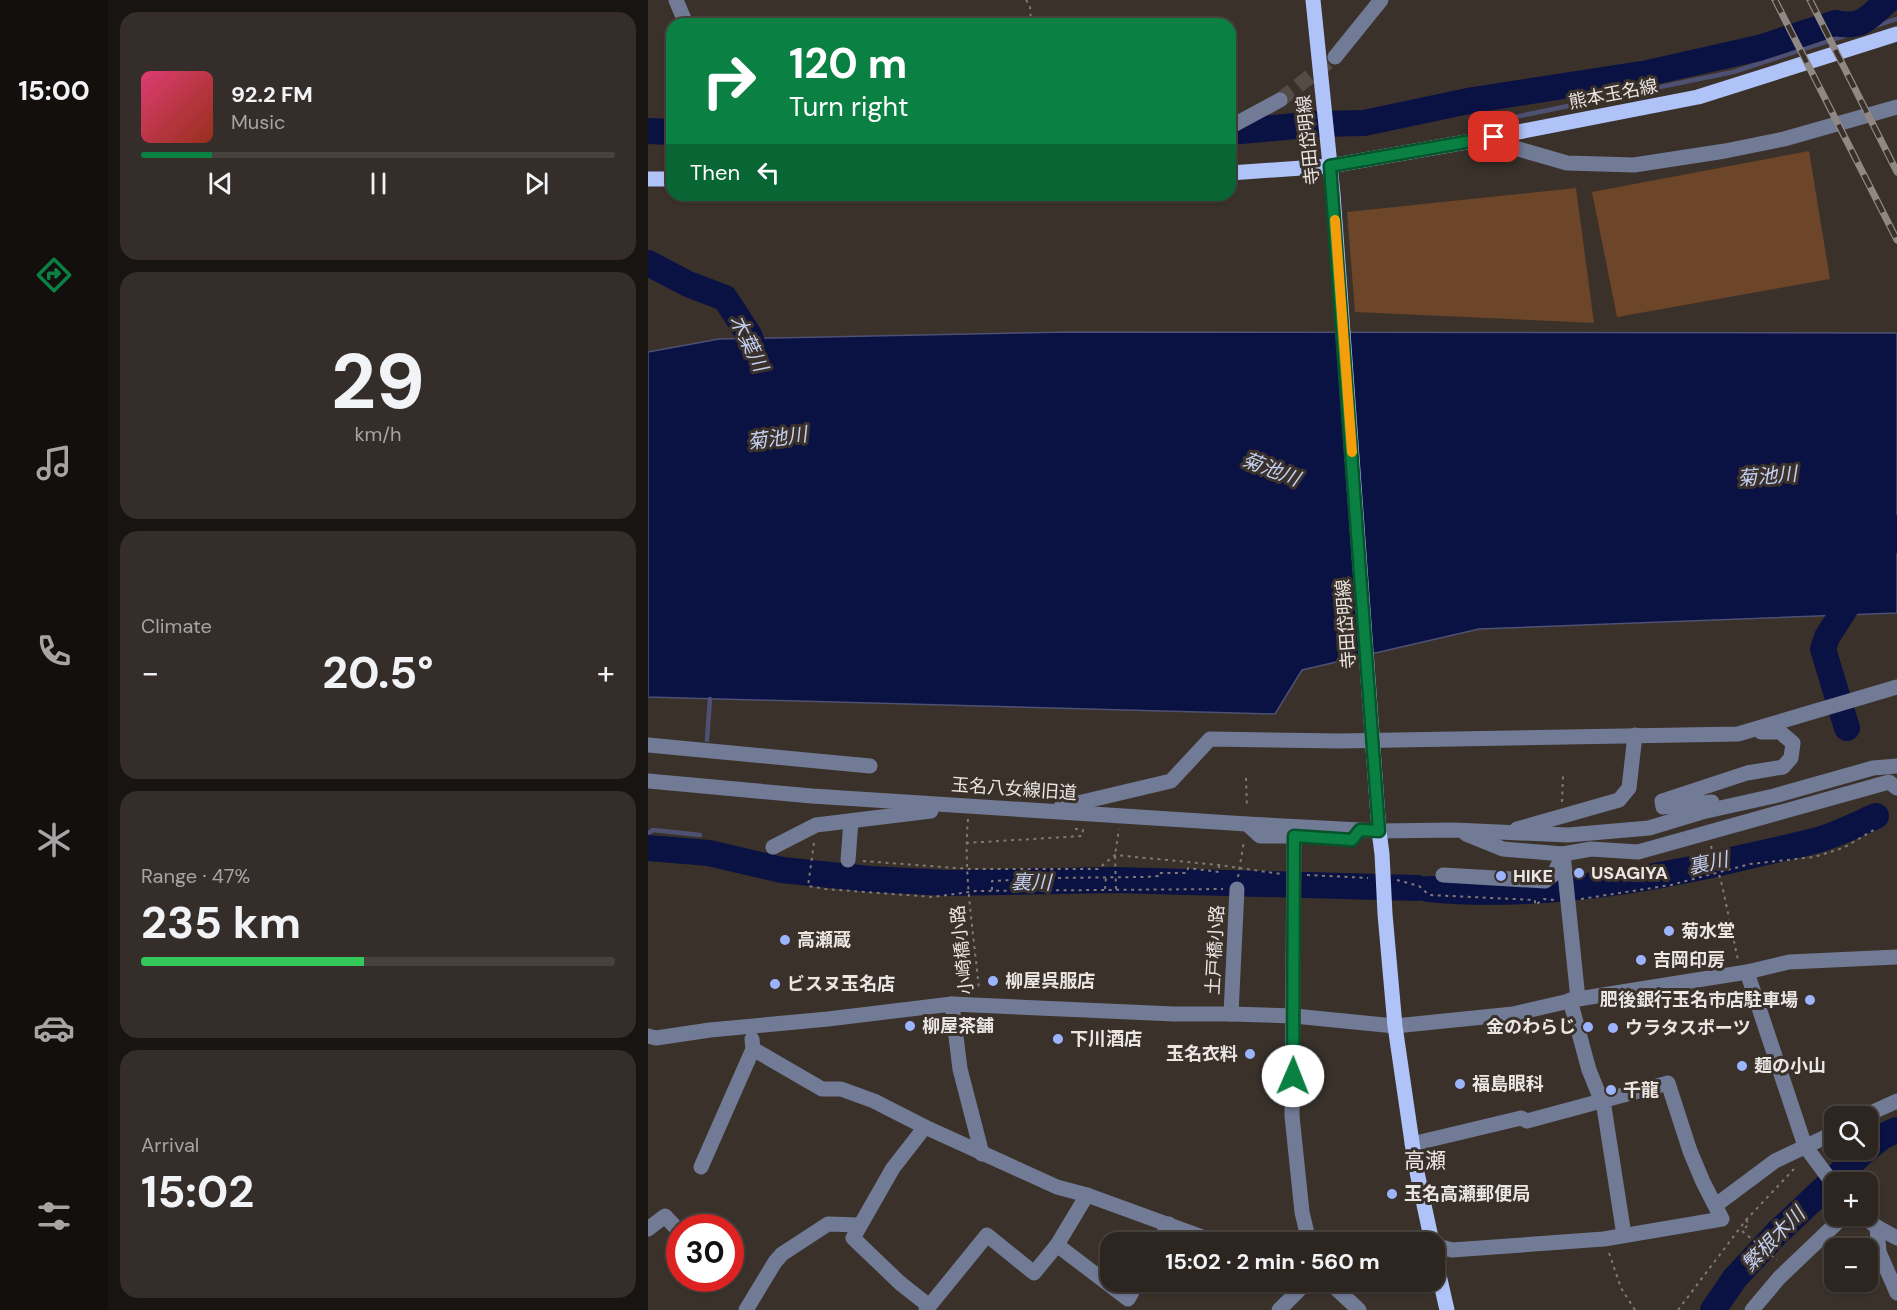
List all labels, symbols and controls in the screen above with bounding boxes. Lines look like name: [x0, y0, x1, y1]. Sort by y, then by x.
text: 120 m: [789, 36, 907, 91]
icon: right: [690, 42, 768, 120]
text: 15:00: [18, 73, 90, 108]
street label: 熊本玉名線: [1567, 74, 1659, 114]
text: 92.2 FM: [231, 80, 313, 109]
text: Turn right: [789, 89, 909, 124]
street label: 寺田岱明線: [1291, 94, 1325, 186]
text: Music: [231, 109, 286, 135]
pin: [1468, 111, 1519, 162]
icon: arrive: [1477, 120, 1510, 153]
icon: left: [752, 156, 785, 189]
text: Then: [690, 158, 740, 187]
icon: previous: [204, 167, 237, 200]
icon: pause: [362, 167, 395, 200]
icon: next: [520, 167, 553, 200]
icon: directions: [33, 254, 75, 296]
water label: 木葉川: [724, 310, 775, 377]
text: 29: [331, 331, 425, 432]
text: km/h: [354, 421, 402, 447]
water label: 菊池川: [745, 421, 810, 455]
icon: music: [33, 442, 75, 484]
water label: 菊池川: [1238, 446, 1306, 493]
water label: 菊池川: [1736, 460, 1800, 492]
street label: 寺田岱明線: [1331, 578, 1361, 670]
text: Climate: [141, 613, 212, 639]
icon: phone: [33, 630, 75, 672]
text: 20.5°: [322, 643, 434, 702]
text: −: [141, 651, 159, 694]
text: +: [597, 651, 615, 694]
street label: 玉名八女線旧道: [950, 773, 1078, 805]
icon: climate: [33, 819, 75, 861]
water label: 裏川: [1686, 846, 1732, 880]
place label: USAGIYA: [1591, 861, 1668, 885]
text: Range · 47%: [141, 863, 250, 889]
place label: HIKE: [1513, 864, 1553, 888]
marker: USAGIYA: [1572, 866, 1586, 880]
water label: 裏川: [1011, 869, 1053, 895]
marker: HIKE: [1494, 869, 1508, 883]
text: 235 km: [141, 893, 301, 952]
street label: 小崎橋小路: [945, 904, 979, 996]
street label: 土戸橋小路: [1201, 904, 1229, 996]
place label: 菊水堂: [1681, 919, 1735, 943]
marker: 菊水堂: [1662, 924, 1676, 938]
place label: 高瀬蔵: [797, 928, 851, 952]
marker: 高瀬蔵: [778, 933, 792, 947]
place label: 吉岡印房: [1653, 948, 1725, 972]
marker: 吉岡印房: [1634, 953, 1648, 967]
place label: 柳屋呉服店: [1005, 969, 1095, 993]
place label: ビスヌ玉名店: [787, 972, 895, 996]
marker: 柳屋呉服店: [986, 974, 1000, 988]
marker: ビスヌ玉名店: [768, 977, 782, 991]
place label: 肥後銀行玉名市店駐車場: [1600, 988, 1798, 1012]
marker: 肥後銀行玉名市店駐車場: [1803, 993, 1817, 1007]
icon: car: [33, 1007, 75, 1049]
place label: 柳屋茶舗: [922, 1014, 994, 1038]
place label: 金のわらじ: [1486, 1015, 1576, 1039]
place label: ウラタスポーツ: [1625, 1016, 1751, 1040]
marker: 柳屋茶舗: [903, 1019, 917, 1033]
marker: 金のわらじ: [1581, 1020, 1595, 1034]
marker: ウラタスポーツ: [1606, 1021, 1620, 1035]
place label: 下川酒店: [1070, 1027, 1142, 1051]
marker: 下川酒店: [1051, 1032, 1065, 1046]
place label: 玉名衣料: [1166, 1042, 1238, 1066]
position arrow: [1261, 1044, 1325, 1108]
marker: 玉名衣料: [1243, 1047, 1257, 1061]
place label: 麺の小山: [1754, 1054, 1826, 1078]
marker: 麺の小山: [1735, 1059, 1749, 1073]
place label: 福島眼科: [1472, 1072, 1544, 1096]
marker: 福島眼科: [1453, 1077, 1467, 1091]
place label: 千龍: [1623, 1078, 1659, 1102]
marker: 千龍: [1604, 1083, 1618, 1097]
map controls: [1824, 1106, 1878, 1292]
button: search: [1824, 1106, 1878, 1160]
text: Arrival: [141, 1132, 199, 1158]
district label: 高瀬: [1404, 1147, 1446, 1175]
text: 15:02: [141, 1162, 254, 1221]
button: +: [1824, 1172, 1878, 1226]
place label: 玉名高瀬郵便局: [1404, 1182, 1530, 1206]
marker: 玉名高瀬郵便局: [1385, 1187, 1399, 1201]
icon: filters: [33, 1195, 75, 1237]
water label: 繁根木川: [1736, 1200, 1812, 1277]
speed limit sign: 30: [666, 1214, 744, 1292]
button: −: [1824, 1238, 1878, 1292]
text: 15:02 · 2 min · 560 m: [1165, 1247, 1380, 1276]

